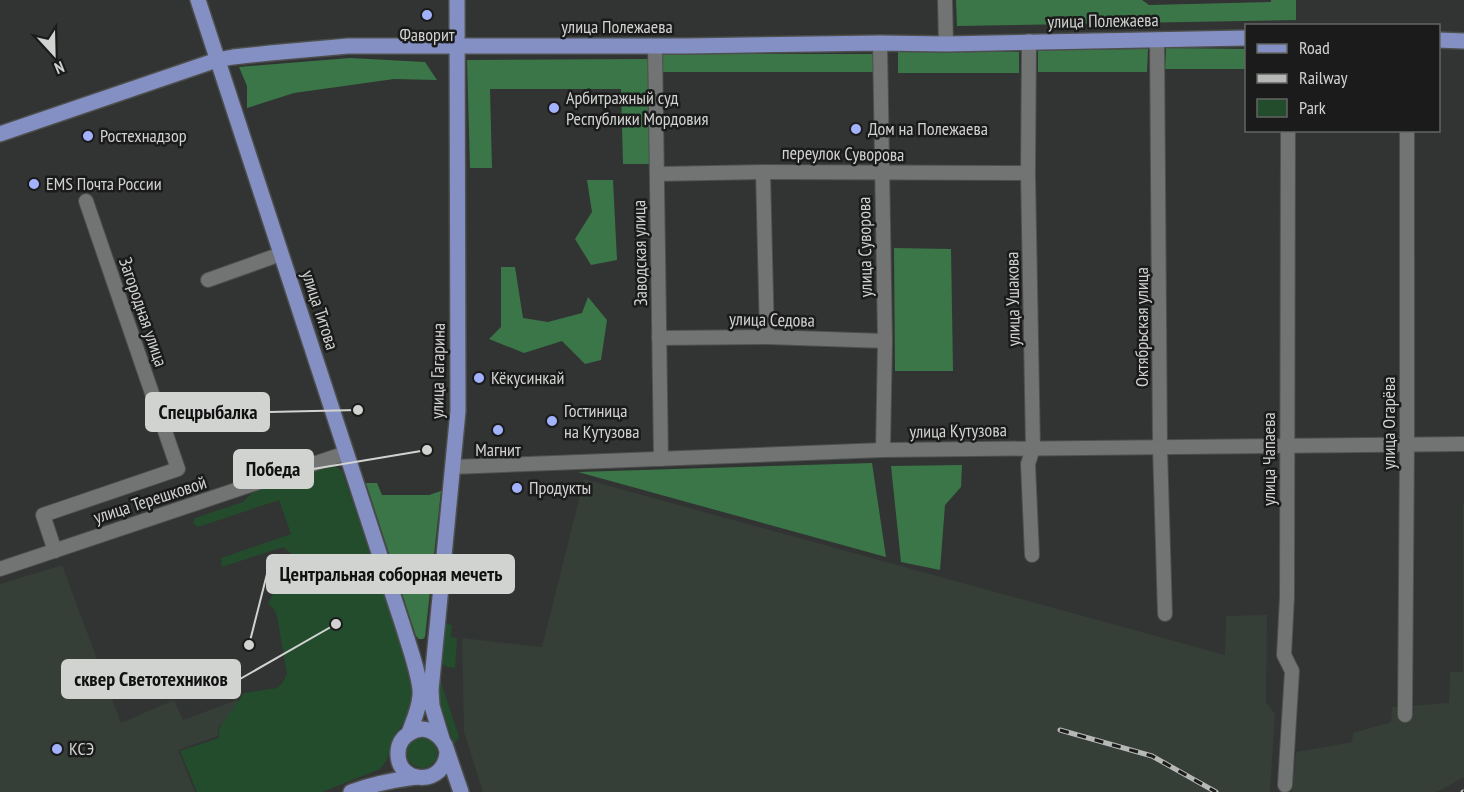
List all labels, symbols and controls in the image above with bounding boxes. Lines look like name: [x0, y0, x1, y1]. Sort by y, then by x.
marker: Фаворит: [420, 8, 434, 22]
street label: улица Полежаева: [1047, 8, 1159, 33]
street label: улица Полежаева: [561, 15, 673, 38]
place label: Фаворит: [399, 23, 455, 46]
north arrow: [24, 24, 84, 84]
legend: [1245, 24, 1440, 132]
text: Road: [1299, 36, 1330, 59]
text: N: [52, 57, 67, 79]
text: Railway: [1299, 66, 1348, 89]
place label: Арбитражный суд Республики Мордовия: [566, 86, 708, 130]
text: Park: [1299, 96, 1326, 119]
marker: Арбитражный суд Республики Мордовия: [547, 101, 561, 115]
place label: Дом на Полежаева: [868, 117, 988, 140]
marker: Дом на Полежаева: [849, 122, 863, 136]
place label: Ростехнадзор: [100, 124, 187, 147]
marker: Ростехнадзор: [81, 129, 95, 143]
street label: переулок Суворова: [782, 141, 904, 166]
place label: EMS Почта России: [46, 172, 162, 195]
marker: EMS Почта России: [27, 177, 41, 191]
street label: улица Суворова: [852, 196, 877, 298]
street label: Заводская улица: [627, 200, 652, 306]
street label: улица Ушакова: [1000, 252, 1025, 346]
street label: Загородная улица: [114, 254, 173, 369]
street label: улица Титова: [297, 267, 344, 353]
street label: Октябрьская улица: [1130, 267, 1153, 387]
street label: улица Седова: [729, 307, 815, 332]
street label: улица Гагарина: [425, 323, 450, 419]
place label: Кёкусинкай: [491, 366, 564, 389]
marker: Кёкусинкай: [472, 371, 486, 385]
street label: улица Огарёва: [1377, 377, 1400, 469]
callout: Спецрыбалка: [146, 393, 269, 431]
text: Спецрыбалка: [159, 399, 257, 425]
place label: Гостиница на Кутузова: [564, 399, 640, 443]
street label: улица Чапаева: [1257, 412, 1280, 506]
marker: Гостиница на Кутузова: [545, 414, 559, 428]
street label: улица Кутузова: [909, 418, 1007, 443]
marker: Магнит: [491, 423, 505, 437]
place label: Магнит: [475, 438, 521, 461]
callout: Победа: [234, 450, 313, 488]
text: Победа: [246, 456, 300, 482]
street label: улица Терешковой: [90, 470, 209, 529]
place label: Продукты: [529, 476, 591, 499]
marker: Продукты: [510, 481, 524, 495]
callout: Центральная соборная мечеть: [267, 555, 514, 593]
text: Центральная соборная мечеть: [280, 561, 502, 587]
callout: сквер Светотехников: [62, 660, 240, 698]
text: сквер Светотехников: [74, 666, 228, 692]
place label: КСЭ: [69, 737, 94, 760]
marker: КСЭ: [50, 742, 64, 756]

